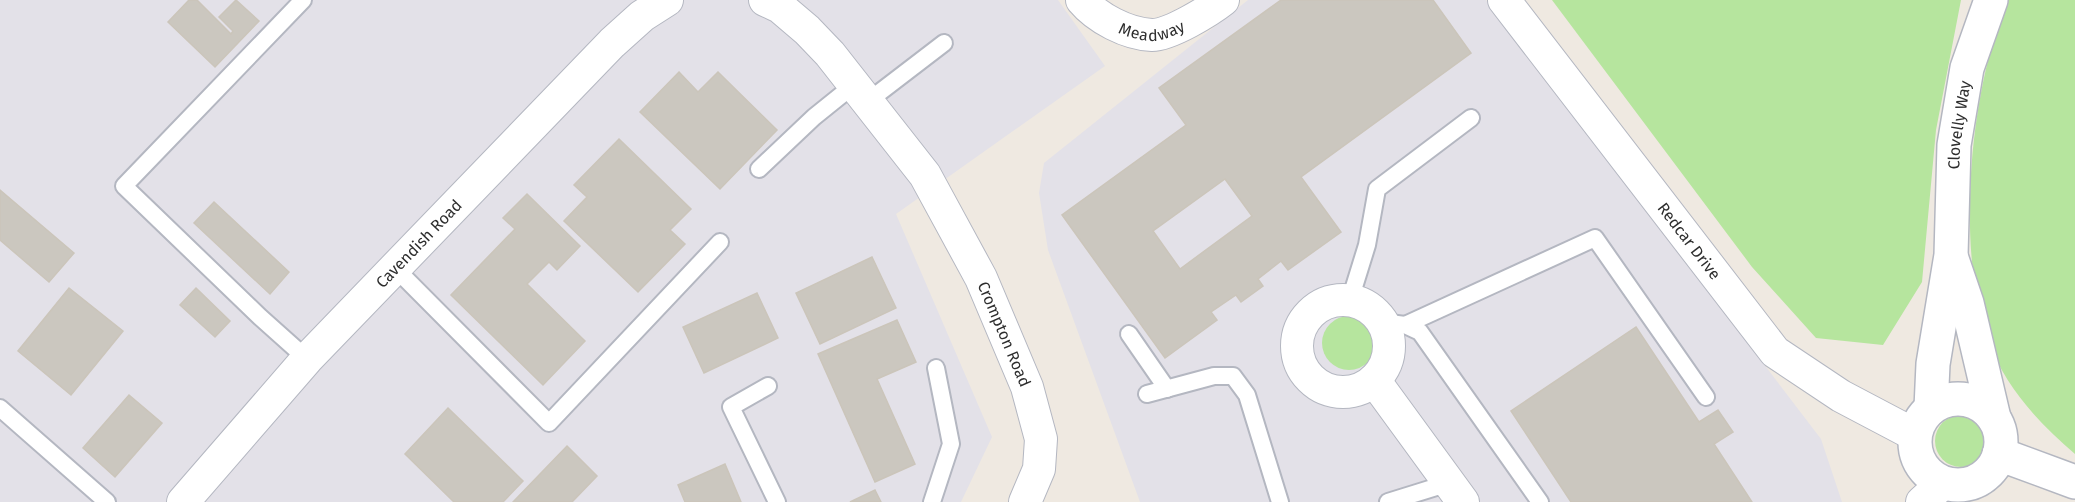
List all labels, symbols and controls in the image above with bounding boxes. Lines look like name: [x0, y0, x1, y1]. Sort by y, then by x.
street label: Meadway: [1116, 16, 1188, 45]
street label: Clovelly Way: [1944, 79, 1974, 170]
street label: Cavendish Road: [372, 195, 466, 291]
street label: Redcar Drive: [1654, 199, 1725, 283]
street label: Crompton Road: [974, 278, 1035, 389]

